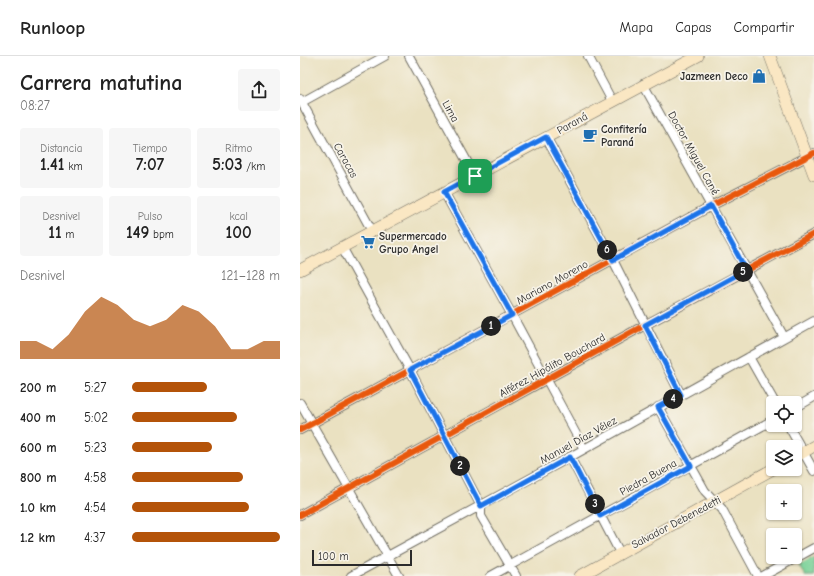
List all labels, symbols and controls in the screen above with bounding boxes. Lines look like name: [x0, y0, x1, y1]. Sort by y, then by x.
text: Runloop: [20, 17, 85, 39]
text: Mapa: [620, 19, 653, 36]
text: Capas: [675, 19, 711, 36]
text: Compartir: [733, 19, 794, 36]
shop icon: Jazmeen Deco: [751, 68, 767, 84]
button: share: [238, 69, 280, 111]
text: Carrera matutina: [20, 70, 182, 96]
place label: Jazmeen Deco: [680, 70, 748, 83]
text: 08:27: [20, 98, 50, 113]
street label: Lima: [439, 98, 462, 124]
street label: Doctor Miguel Cané: [665, 109, 722, 198]
street label: Paraná: [555, 110, 590, 137]
place label: Confitería Paraná: [601, 123, 647, 149]
cafe icon: Confitería Paraná: [582, 127, 598, 143]
street label: Caracas: [331, 141, 361, 180]
text: Distancia: [40, 142, 82, 155]
text: Tiempo: [133, 142, 167, 155]
text: Ritmo: [225, 142, 252, 155]
text: 1.41: [40, 155, 64, 174]
text: 7:07: [136, 155, 164, 174]
text: 5:03: [212, 155, 243, 174]
pin: [458, 159, 492, 193]
text: km: [64, 160, 83, 173]
text: /km: [243, 160, 265, 173]
icon: arrive: [464, 165, 486, 187]
text: Desnivel: [42, 210, 80, 223]
text: Pulso: [138, 210, 162, 223]
text: kcal: [229, 210, 248, 223]
text: 11: [48, 223, 62, 242]
text: 149: [126, 223, 149, 242]
text: 100: [226, 223, 252, 242]
text: m: [62, 228, 74, 241]
text: bpm: [149, 228, 174, 241]
place label: Supermercado Grupo Angel: [379, 230, 447, 256]
supermarket icon: Supermercado Grupo Angel: [360, 234, 376, 250]
pin: 6: [597, 240, 617, 260]
text: 6: [604, 243, 610, 256]
street label: Mariano Moreno: [514, 257, 590, 307]
pin: 5: [733, 262, 753, 282]
text: 5: [740, 265, 746, 278]
text: Desnivel: [20, 268, 65, 283]
text: 121–128 m: [221, 268, 280, 283]
pin: 1: [481, 316, 501, 336]
text: 1: [489, 319, 493, 332]
street label: Alférez Hipólito Bouchard: [497, 331, 608, 400]
text: 200 m: [20, 380, 56, 395]
text: 5:27: [84, 380, 106, 395]
pin: 4: [663, 389, 683, 409]
text: 4: [670, 392, 676, 405]
map controls: [766, 396, 802, 564]
button: locate: [766, 396, 802, 432]
text: 400 m: [20, 410, 56, 425]
text: 5:02: [84, 410, 108, 425]
street label: Manuel Díaz Vélez: [538, 414, 619, 467]
text: 600 m: [20, 440, 57, 455]
text: 5:23: [84, 440, 107, 455]
button: layers: [766, 440, 802, 476]
pin: 2: [450, 456, 470, 476]
street label: Piedra Buena: [617, 456, 679, 498]
text: 2: [457, 459, 463, 472]
text: 800 m: [20, 470, 57, 485]
text: 4:58: [84, 470, 106, 485]
button: +: [766, 484, 802, 520]
street label: Salvador Debenedetti: [629, 493, 723, 552]
pin: 3: [585, 494, 605, 514]
text: 3: [592, 497, 598, 510]
text: 1.0 km: [20, 500, 56, 515]
text: 4:54: [84, 500, 106, 515]
button: −: [766, 528, 802, 564]
text: 1.2 km: [20, 530, 55, 545]
text: 4:37: [84, 530, 105, 545]
scale bar: [312, 548, 412, 567]
text: 100 m: [318, 550, 349, 563]

